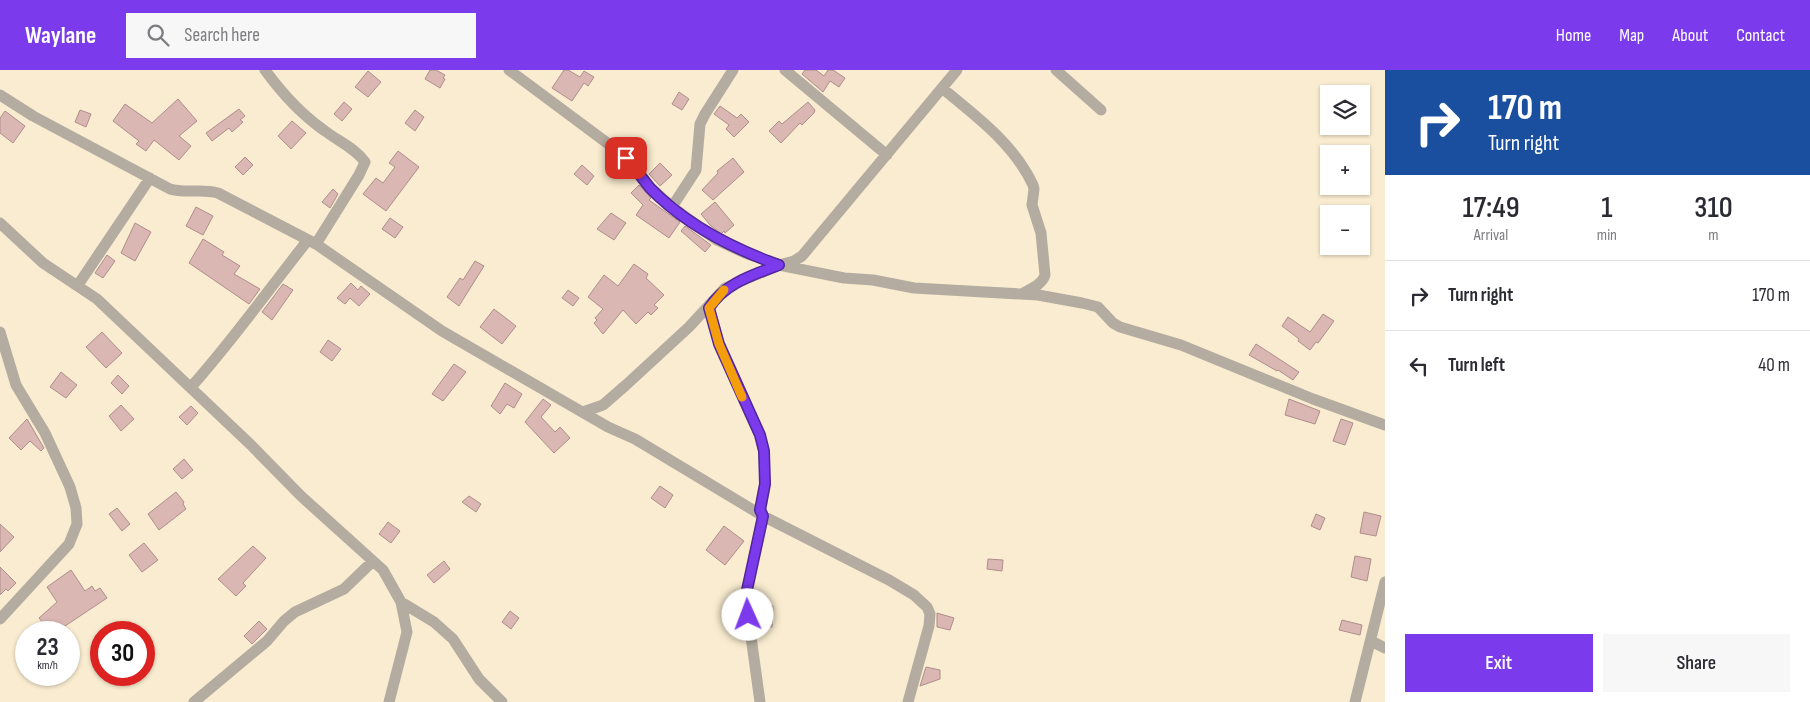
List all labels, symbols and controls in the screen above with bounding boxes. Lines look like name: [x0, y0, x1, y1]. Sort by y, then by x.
search box: [126, 13, 476, 58]
text: Waylane: [25, 21, 96, 50]
icon: search: [144, 21, 172, 49]
text: Search here: [184, 24, 260, 47]
text: Home: [1556, 25, 1591, 46]
text: Map: [1619, 25, 1644, 46]
text: About: [1672, 25, 1708, 46]
text: Contact: [1736, 25, 1785, 46]
map controls: [1320, 85, 1370, 255]
button: layers: [1320, 85, 1370, 135]
text: 170 m: [1488, 87, 1562, 130]
icon: right: [1405, 90, 1470, 155]
text: Turn right: [1488, 130, 1559, 157]
pin: [605, 137, 647, 179]
icon: arrive: [612, 144, 640, 172]
button: +: [1320, 145, 1370, 195]
text: 17:49: [1462, 190, 1519, 226]
text: 1: [1601, 190, 1613, 226]
text: 310: [1694, 190, 1733, 226]
button: −: [1320, 205, 1370, 255]
text: Arrival: [1474, 226, 1508, 245]
text: min: [1597, 226, 1617, 245]
text: m: [1708, 226, 1719, 245]
icon: right: [1405, 282, 1433, 310]
text: Turn right: [1448, 284, 1513, 307]
text: 170 m: [1752, 284, 1790, 307]
icon: left: [1405, 352, 1433, 380]
text: Turn left: [1448, 354, 1505, 377]
text: 40 m: [1758, 354, 1790, 377]
position arrow: [721, 588, 773, 640]
speed limit sign: 30: [90, 621, 155, 686]
text: 23: [36, 632, 59, 663]
button: Exit: [1405, 634, 1593, 692]
button: Share: [1603, 634, 1790, 692]
text: km/h: [37, 658, 58, 673]

